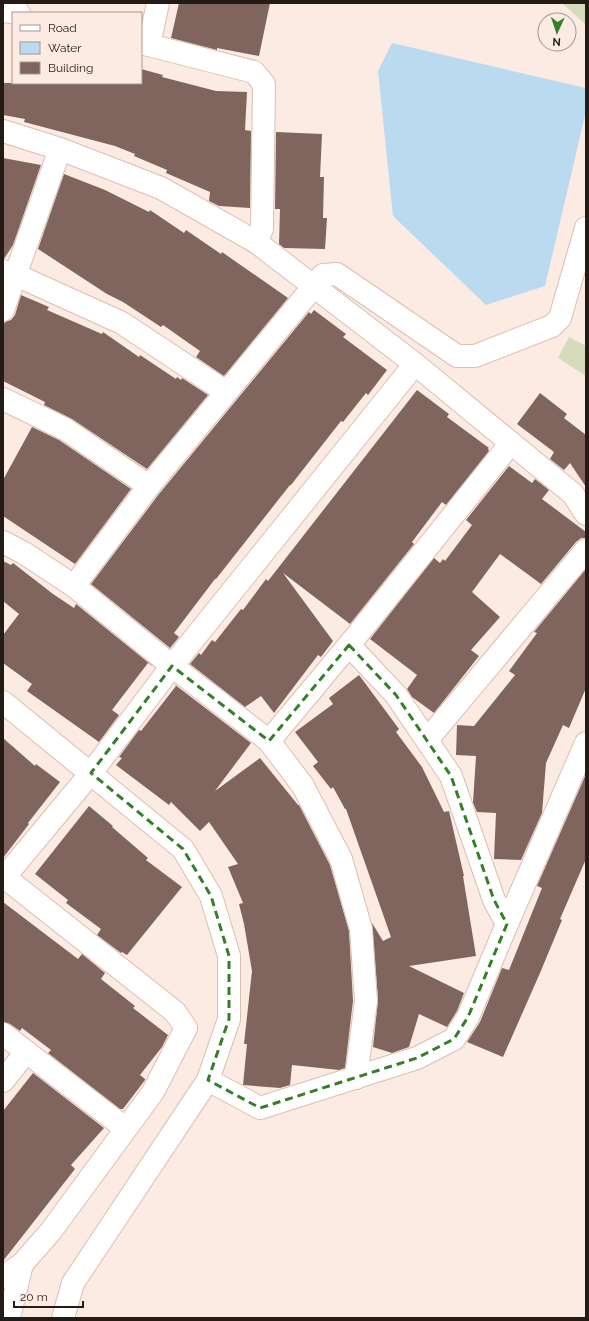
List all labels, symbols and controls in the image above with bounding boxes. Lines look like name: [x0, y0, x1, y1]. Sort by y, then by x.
legend: [12, 12, 142, 84]
north arrow: [537, 12, 577, 52]
text: Road: [48, 21, 77, 35]
text: N: [552, 35, 561, 48]
text: Water: [48, 41, 82, 55]
text: Building: [48, 61, 94, 75]
scale bar: [14, 1283, 83, 1309]
text: 20 m: [20, 1290, 48, 1304]

